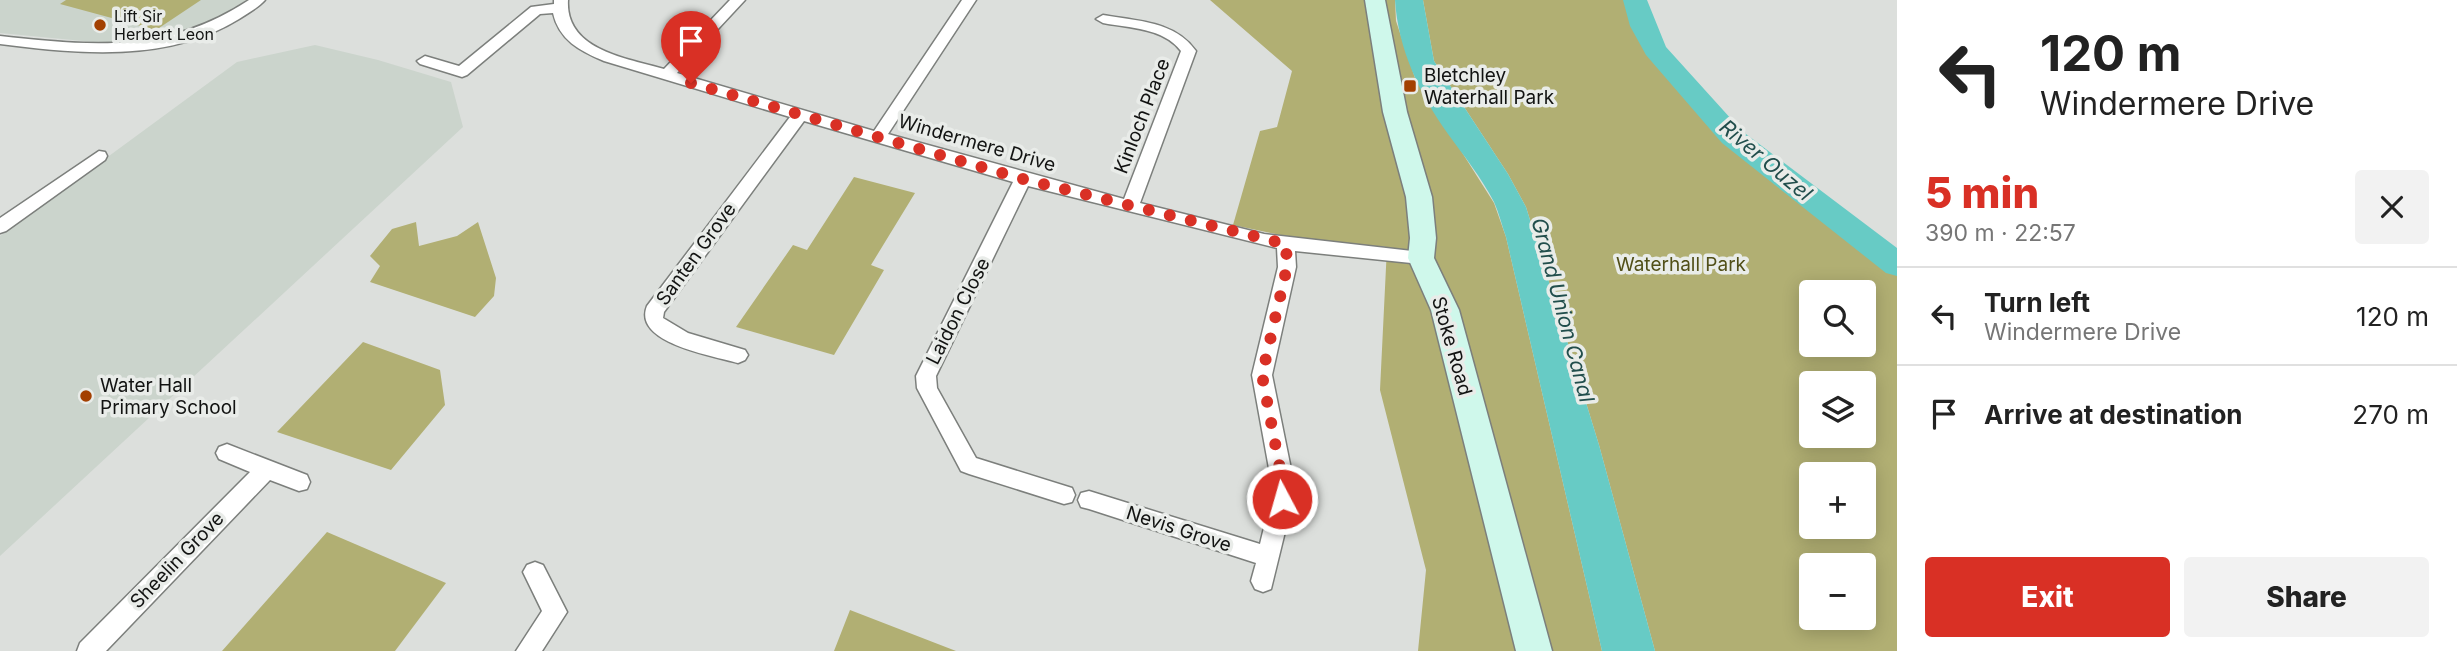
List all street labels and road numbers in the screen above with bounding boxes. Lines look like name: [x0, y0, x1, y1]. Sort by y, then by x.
street label: Kinloch Place: [1109, 55, 1175, 177]
street label: Windermere Drive: [896, 110, 1058, 176]
street label: Santen Grove: [651, 198, 741, 310]
street label: Laidon Close: [921, 254, 995, 368]
street label: Stoke Road: [1427, 294, 1477, 398]
street label: Nevis Grove: [1124, 501, 1234, 557]
street label: Sheelin Grove: [125, 507, 229, 613]

